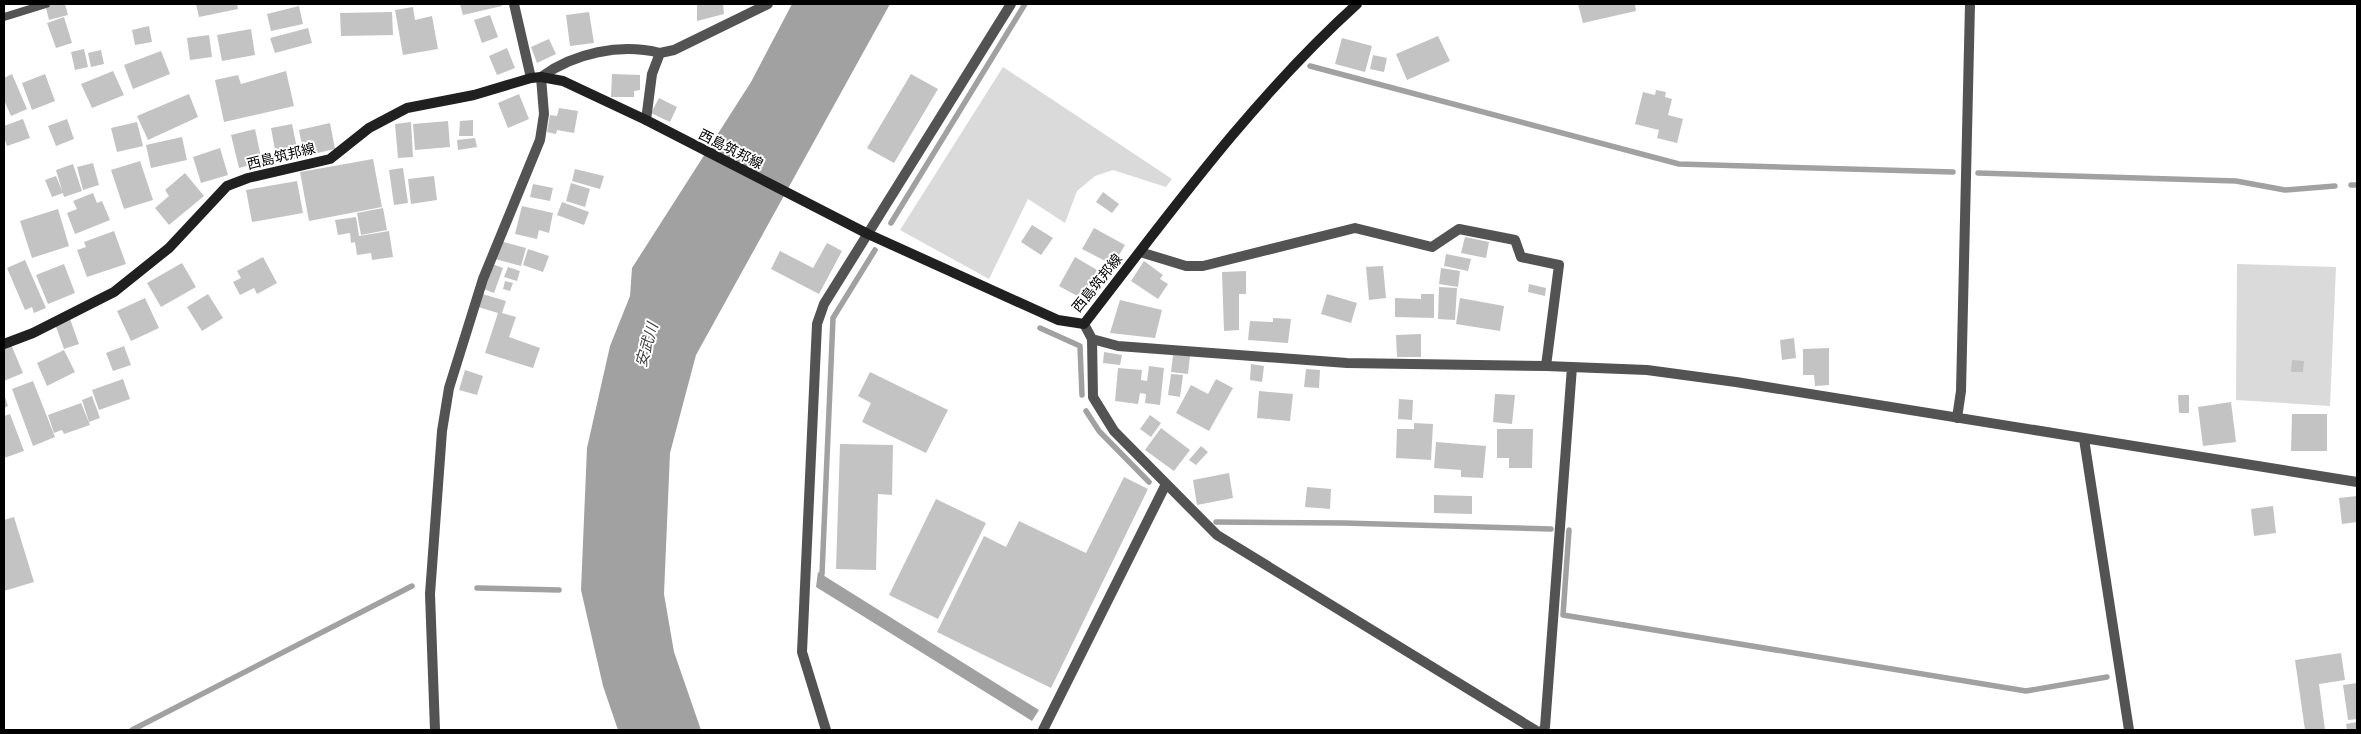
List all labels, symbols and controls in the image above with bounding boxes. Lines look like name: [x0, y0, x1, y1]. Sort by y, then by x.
street label: 西島筑邦線: [696, 126, 766, 172]
street label: 西島筑邦線: [245, 140, 317, 172]
street label: 西島筑邦線: [1069, 251, 1125, 315]
water label: 安武川: [632, 319, 662, 369]

